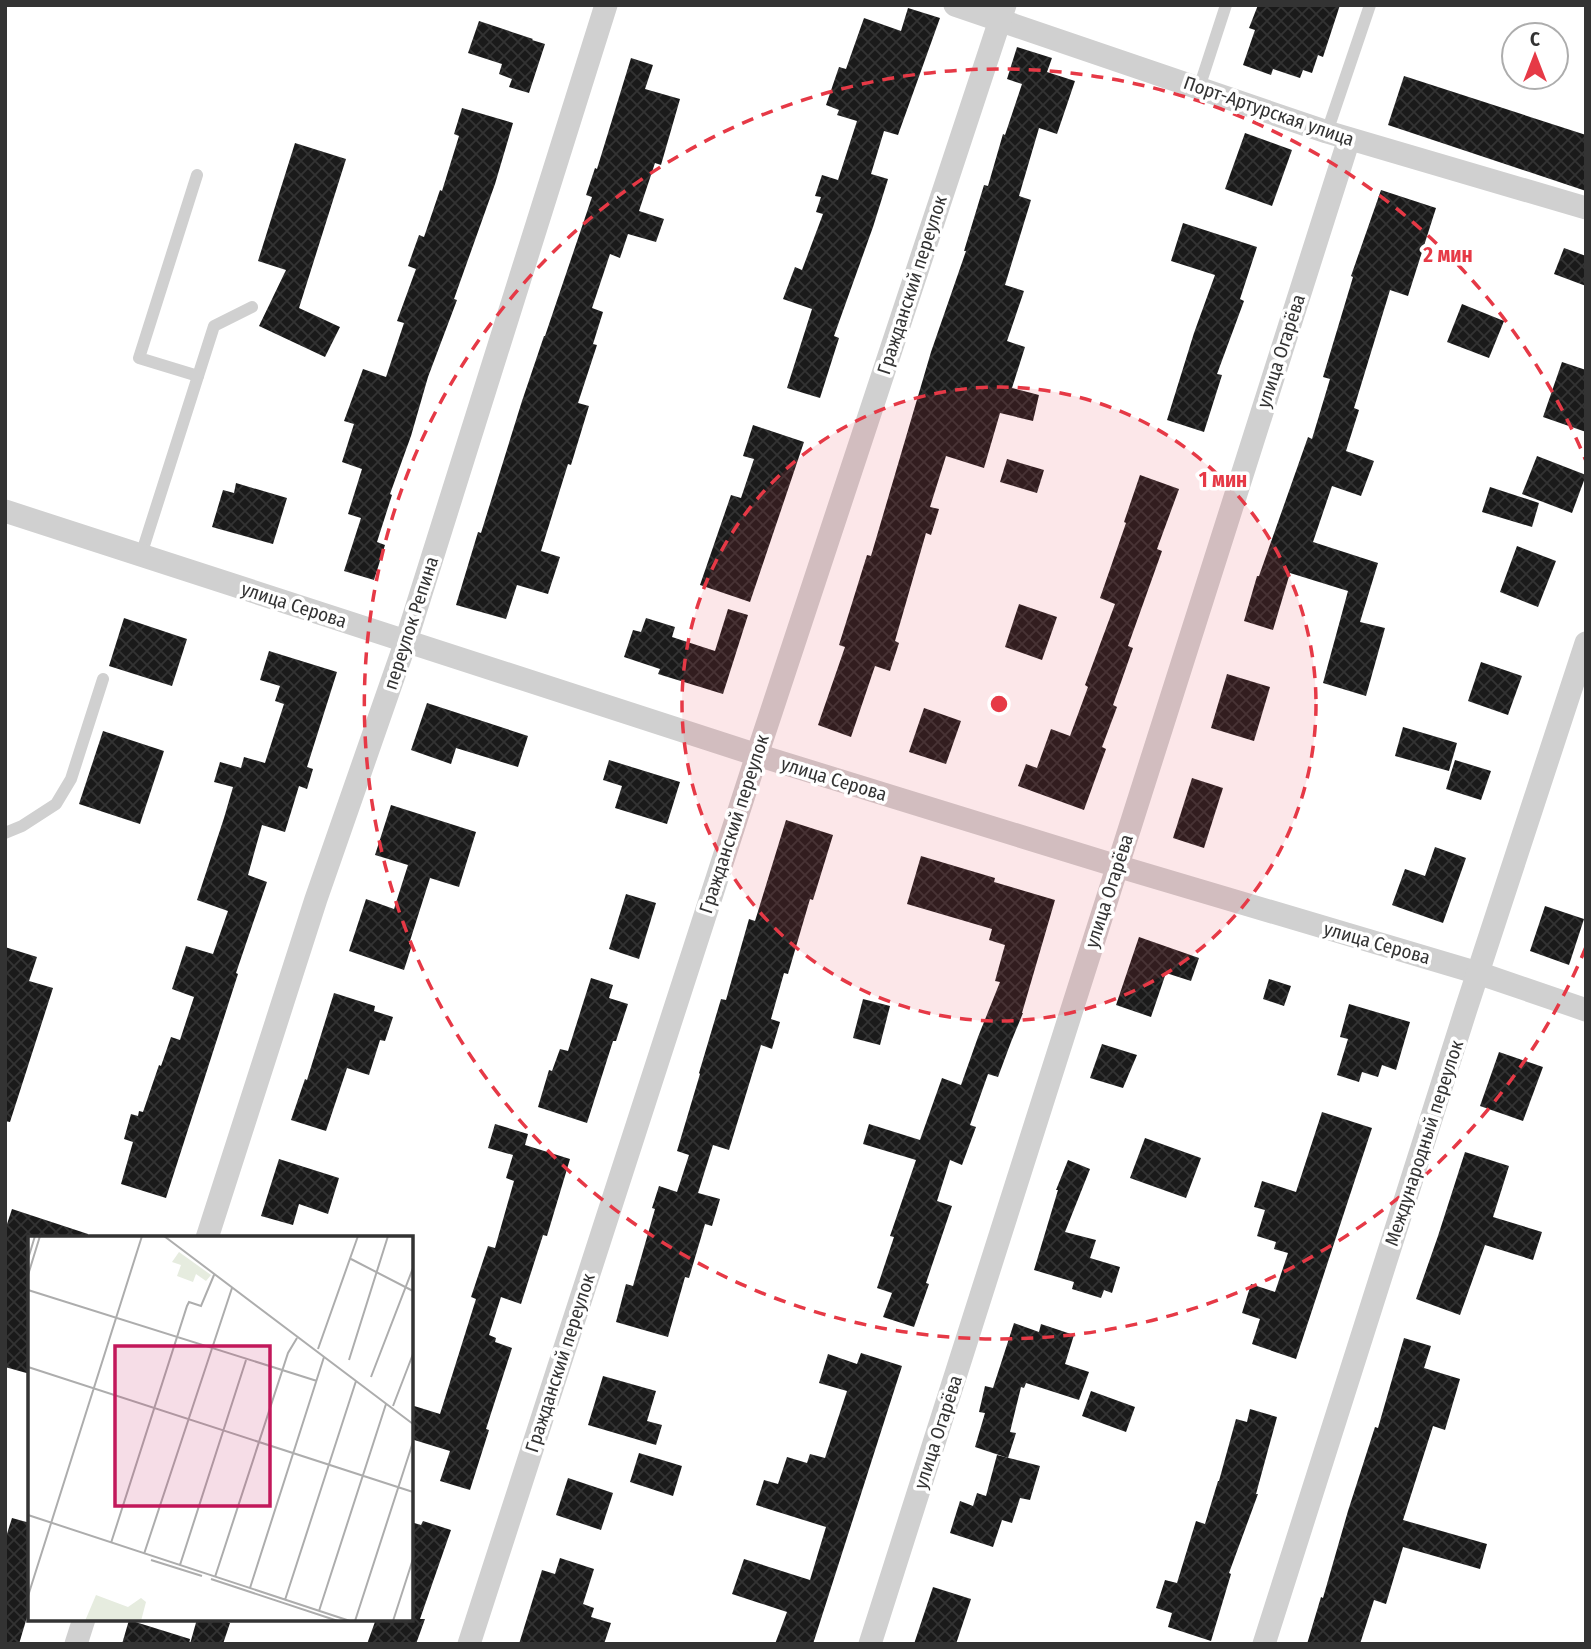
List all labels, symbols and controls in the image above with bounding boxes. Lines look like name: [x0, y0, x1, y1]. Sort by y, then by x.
north arrow: [1500, 21, 1570, 91]
text: С: [1530, 28, 1540, 51]
street label: Порт-Артурская улица: [1181, 71, 1357, 151]
street label: Гражданский переулок: [872, 192, 952, 377]
text: 2 мин: [1422, 242, 1473, 268]
street label: улица Огарёва: [1252, 291, 1310, 411]
text: 1 мин: [1199, 467, 1247, 493]
street label: переулок Репина: [379, 553, 443, 693]
street label: улица Серова: [238, 577, 350, 633]
centre of rings: [987, 692, 1011, 716]
street label: Гражданский переулок: [694, 731, 774, 916]
street label: улица Серова: [778, 752, 890, 806]
street label: улица Огарёва: [1080, 831, 1138, 951]
street label: улица Серова: [1321, 917, 1433, 969]
street label: Международный переулок: [1380, 1037, 1468, 1249]
inset map: [28, 1236, 413, 1621]
street label: Гражданский переулок: [520, 1270, 600, 1455]
street label: улица Огарёва: [909, 1372, 967, 1492]

